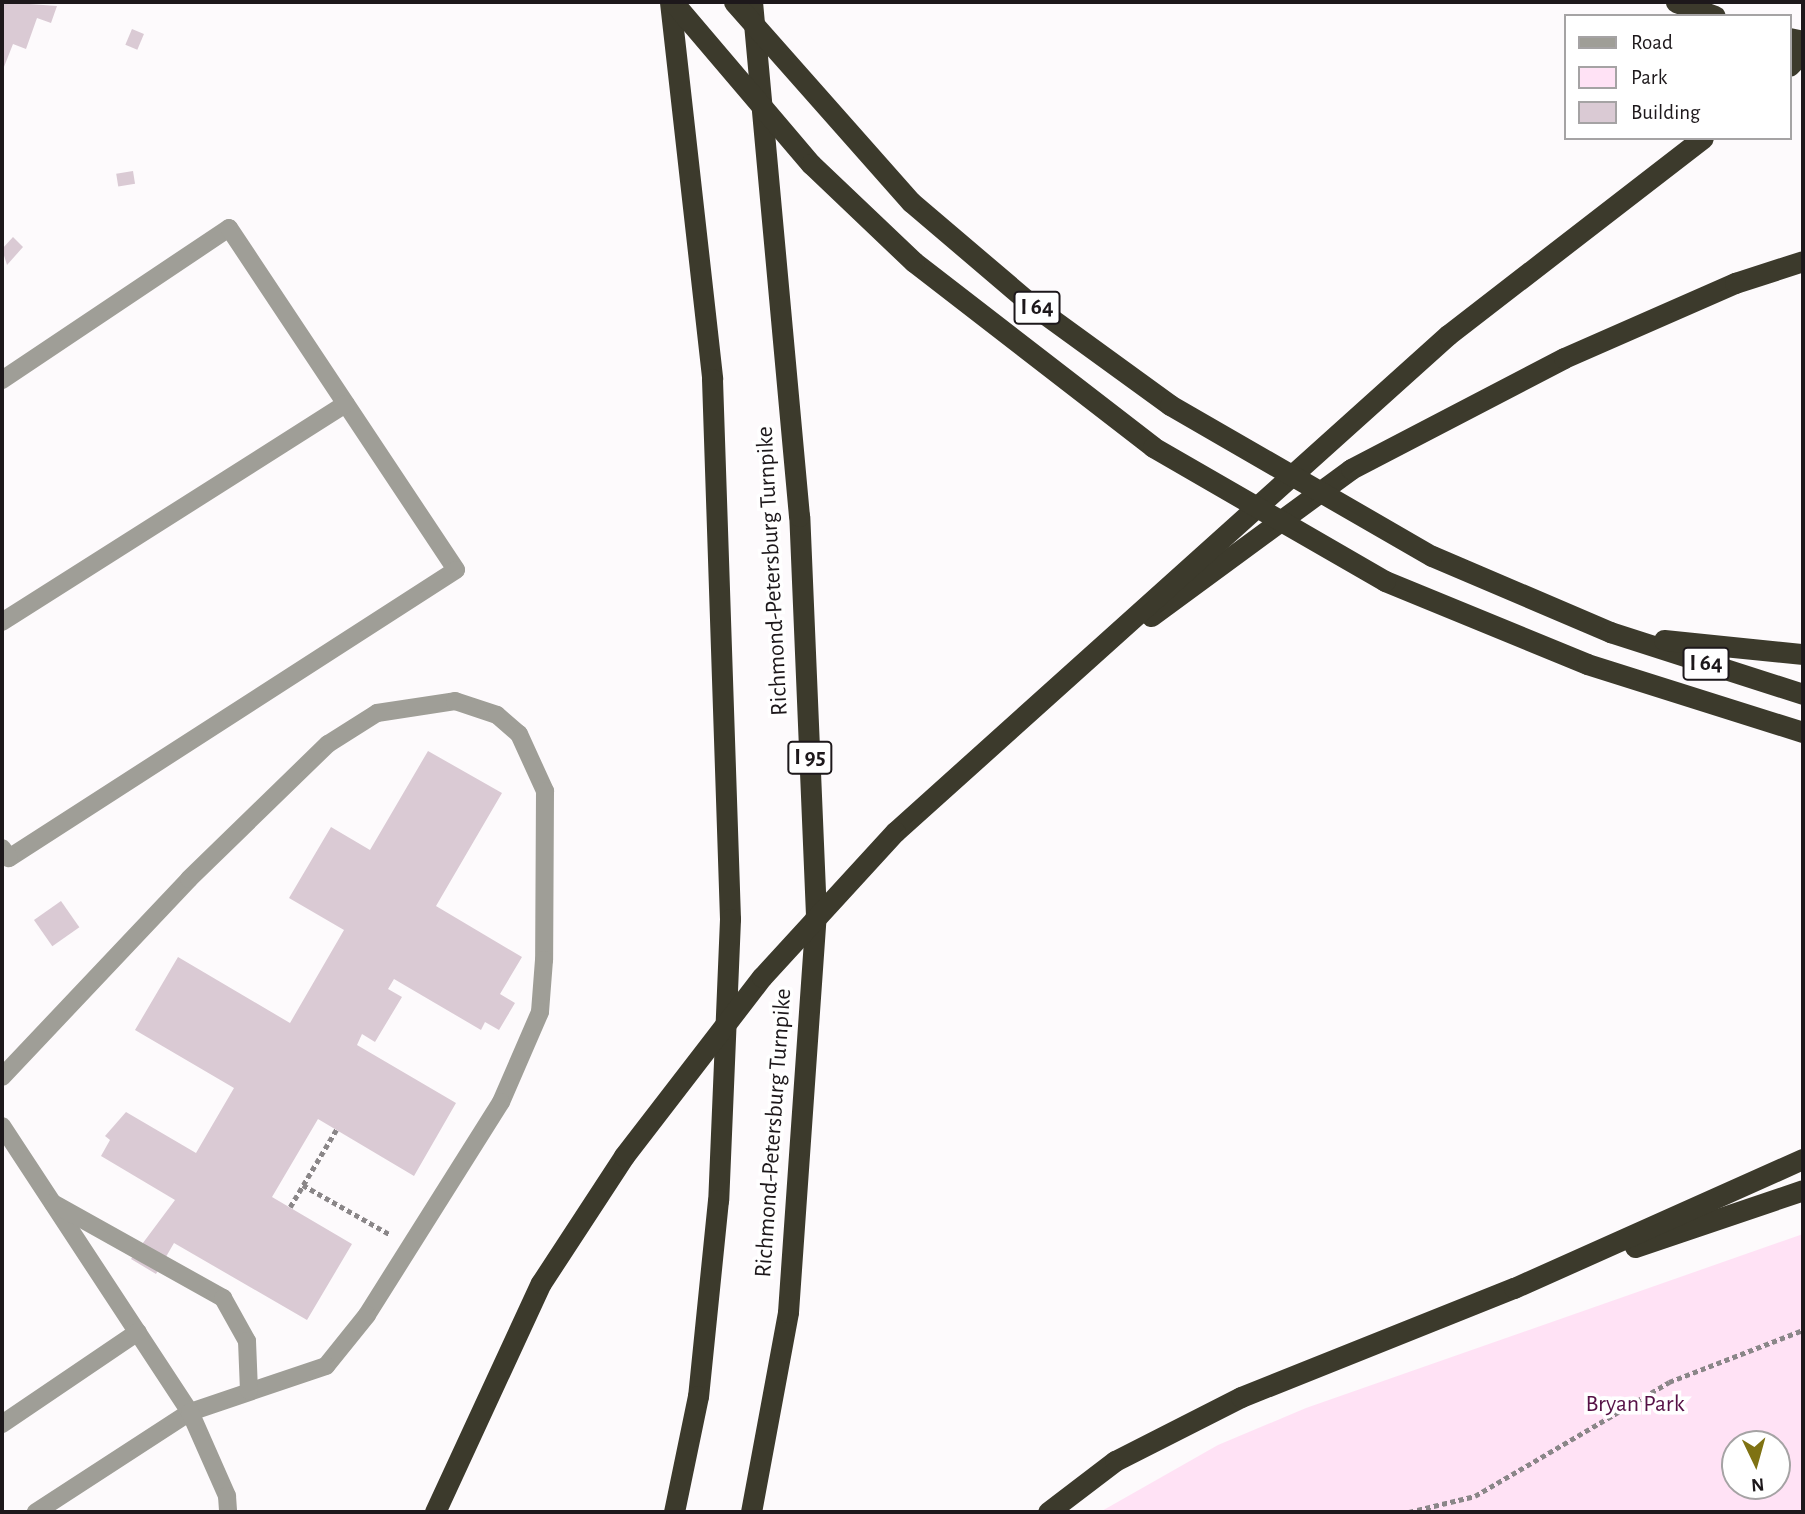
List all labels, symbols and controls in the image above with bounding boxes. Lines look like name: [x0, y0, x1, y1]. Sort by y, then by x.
legend: [1563, 14, 1791, 140]
text: Road: [1631, 32, 1673, 53]
text: Park: [1631, 67, 1667, 88]
text: Building: [1631, 102, 1700, 123]
road number: I 64: [1012, 288, 1062, 328]
street label: Richmond-Petersburg Turnpike: [751, 426, 795, 716]
road number: I 64: [1682, 644, 1730, 684]
road number: I 95: [787, 738, 833, 778]
street label: Richmond-Petersburg Turnpike: [750, 987, 798, 1279]
park label: Bryan Park: [1585, 1391, 1685, 1419]
north arrow: [1721, 1430, 1791, 1500]
text: N: [1750, 1474, 1765, 1494]

